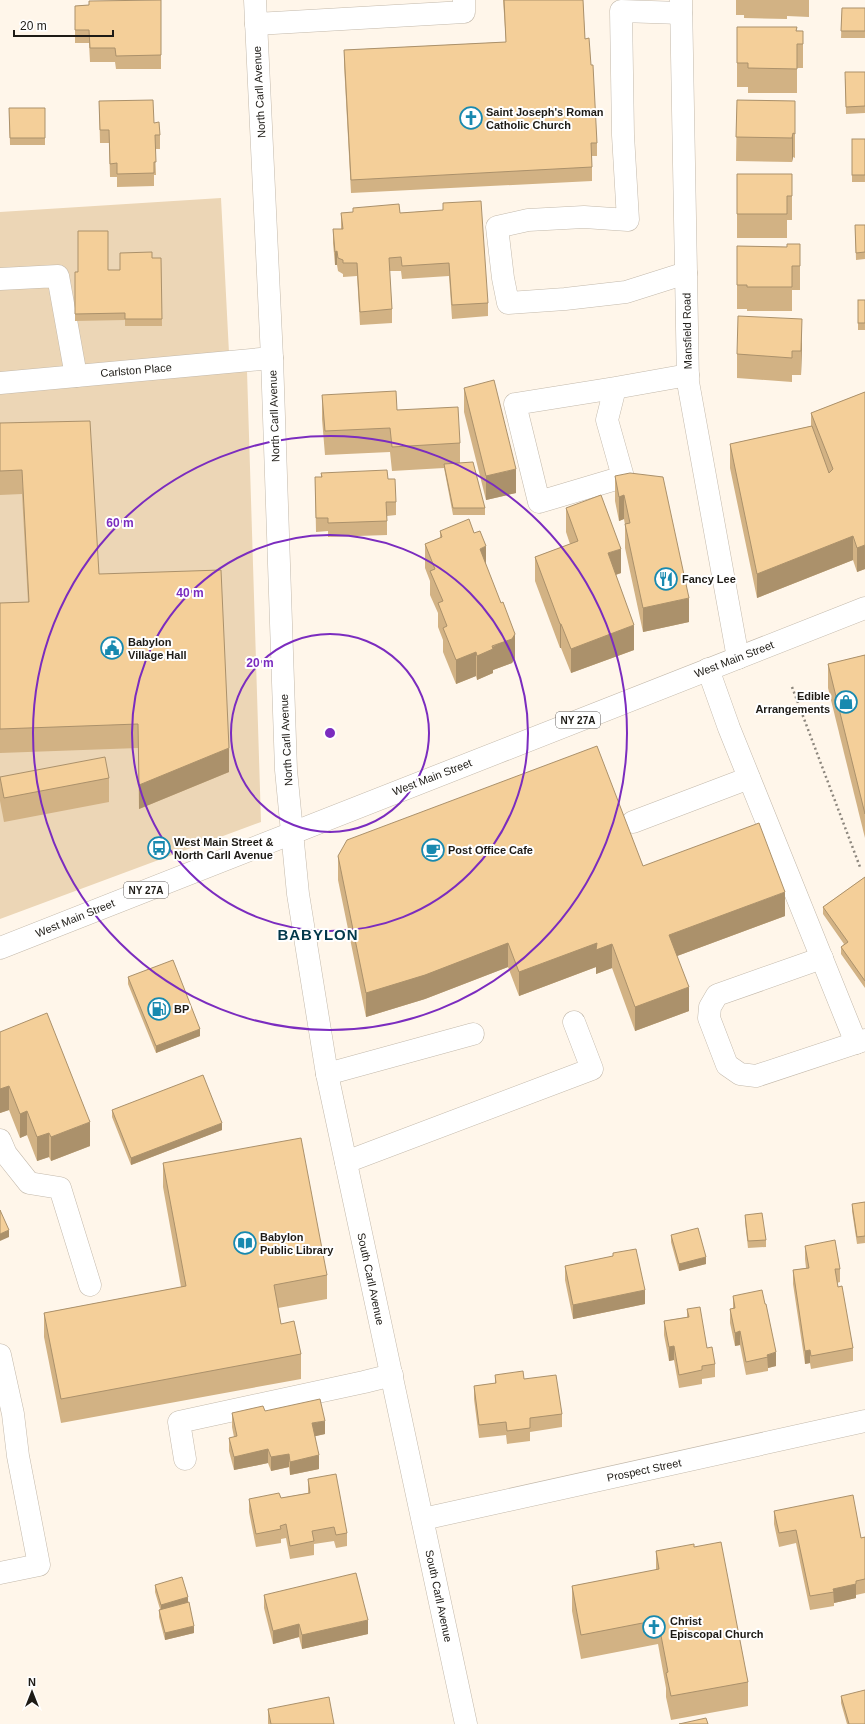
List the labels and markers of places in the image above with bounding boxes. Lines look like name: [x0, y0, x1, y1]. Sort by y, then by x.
church icon: Saint Joseph's Roman Catholic Church: [458, 105, 484, 131]
place label: Saint Joseph's Roman Catholic Church: [486, 106, 604, 131]
restaurant icon: Fancy Lee: [653, 566, 679, 592]
place label: Fancy Lee: [682, 573, 736, 585]
public building icon: Babylon Village Hall: [99, 635, 125, 661]
place label: Babylon Village Hall: [128, 636, 187, 661]
shop icon: Edible Arrangements: [833, 689, 859, 715]
place label: Edible Arrangements: [755, 690, 830, 715]
centre of rings: [323, 726, 337, 740]
bus stop icon: West Main Street & North Carll Avenue: [146, 835, 172, 861]
place label: West Main Street & North Carll Avenue: [174, 836, 273, 861]
cafe icon: Post Office Cafe: [420, 837, 446, 863]
place label: Post Office Cafe: [448, 844, 533, 856]
fuel station icon: BP: [146, 996, 172, 1022]
place label: BP: [174, 1003, 189, 1015]
library icon: Babylon Public Library: [232, 1230, 258, 1256]
place label: Babylon Public Library: [260, 1231, 334, 1256]
church icon: Christ Episcopal Church: [641, 1614, 667, 1640]
place label: Christ Episcopal Church: [670, 1615, 764, 1640]

